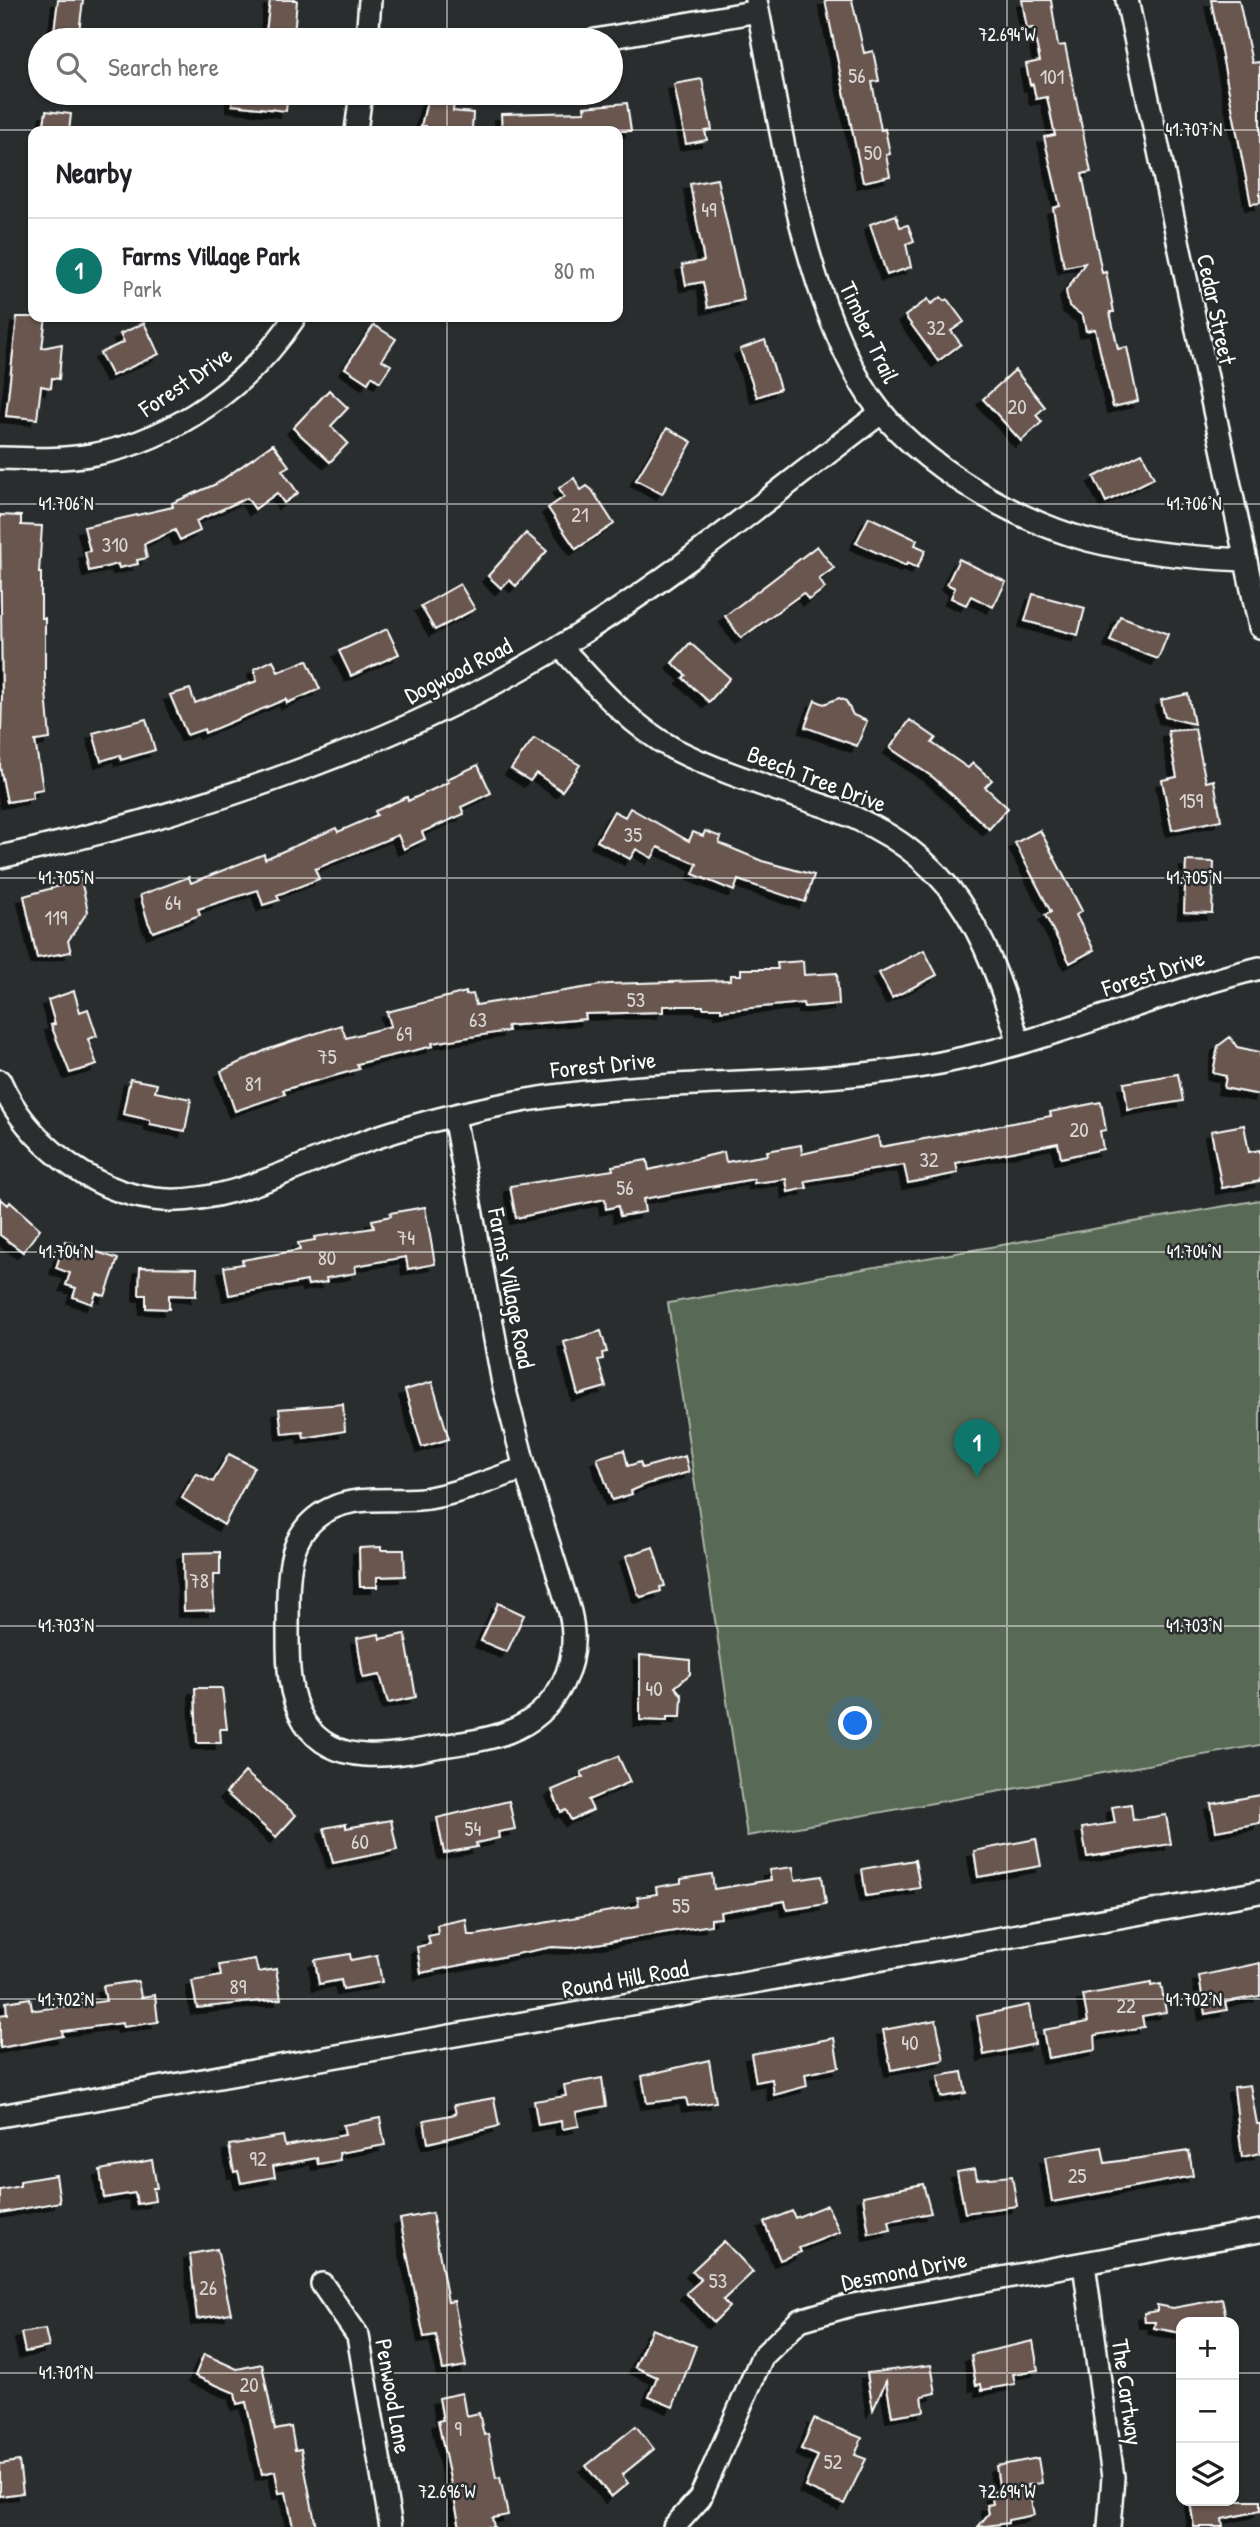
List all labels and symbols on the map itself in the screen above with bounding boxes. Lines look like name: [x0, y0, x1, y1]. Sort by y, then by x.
text: 72.694°W: [979, 22, 1036, 47]
house number: 56: [848, 61, 866, 90]
house number: 101: [1040, 62, 1064, 91]
text: 41.707°N: [1166, 117, 1222, 142]
house number: 50: [864, 138, 882, 167]
house number: 49: [701, 195, 717, 224]
street label: Cedar Street: [1190, 251, 1244, 368]
street label: Timber Trail: [833, 276, 908, 389]
house number: 32: [926, 313, 946, 342]
street label: Forest Drive: [131, 338, 238, 424]
house number: 20: [1007, 392, 1027, 421]
text: 41.706°N: [38, 491, 94, 516]
text: 41.706°N: [1166, 491, 1222, 516]
house number: 21: [571, 500, 589, 529]
house number: 310: [102, 530, 128, 559]
street label: Dogwood Road: [399, 629, 517, 711]
street label: Beech Tree Drive: [743, 737, 892, 819]
house number: 159: [1179, 786, 1203, 815]
house number: 35: [624, 820, 642, 849]
text: 41.705°N: [38, 865, 94, 890]
text: 41.705°N: [1166, 865, 1222, 890]
house number: 64: [165, 888, 181, 917]
house number: 119: [45, 903, 68, 932]
street label: Forest Drive: [1097, 940, 1209, 1004]
house number: 53: [627, 985, 645, 1014]
house number: 63: [469, 1005, 487, 1034]
house number: 69: [396, 1019, 412, 1048]
house number: 75: [317, 1042, 337, 1071]
street label: Forest Drive: [548, 1043, 658, 1086]
house number: 81: [245, 1069, 261, 1098]
house number: 20: [1069, 1115, 1089, 1144]
house number: 32: [919, 1145, 939, 1174]
house number: 56: [616, 1173, 634, 1202]
street label: Farms Village Road: [481, 1204, 543, 1371]
house number: 74: [397, 1223, 415, 1252]
text: 41.704°N: [39, 1239, 93, 1264]
text: 41.704°N: [1167, 1239, 1221, 1264]
house number: 80: [318, 1243, 336, 1272]
pin: 1: [954, 1419, 1000, 1477]
house number: 78: [189, 1566, 209, 1595]
text: 41.703°N: [38, 1613, 94, 1638]
text: 41.703°N: [1166, 1613, 1222, 1638]
house number: 40: [645, 1674, 663, 1703]
your location: [838, 1706, 872, 1740]
house number: 54: [465, 1814, 482, 1843]
house number: 60: [351, 1827, 369, 1856]
house number: 55: [672, 1891, 690, 1920]
street label: Round Hill Road: [559, 1951, 691, 2005]
house number: 89: [230, 1972, 247, 2001]
text: 41.702°N: [38, 1987, 94, 2012]
text: 41.702°N: [1166, 1987, 1222, 2012]
house number: 22: [1116, 1991, 1136, 2020]
house number: 40: [901, 2028, 919, 2057]
house number: 92: [249, 2144, 267, 2173]
house number: 25: [1068, 2161, 1086, 2190]
street label: Desmond Drive: [839, 2242, 970, 2298]
house number: 53: [709, 2266, 727, 2295]
house number: 26: [199, 2273, 217, 2302]
street label: Penwood Lane: [368, 2336, 420, 2456]
street label: The Cartway: [1105, 2337, 1151, 2447]
text: 41.701°N: [39, 2360, 93, 2385]
house number: 20: [239, 2370, 259, 2399]
house number: 9: [454, 2414, 462, 2443]
house number: 52: [824, 2447, 843, 2476]
text: 72.696°W: [418, 2479, 476, 2504]
text: 72.694°W: [979, 2479, 1036, 2504]

